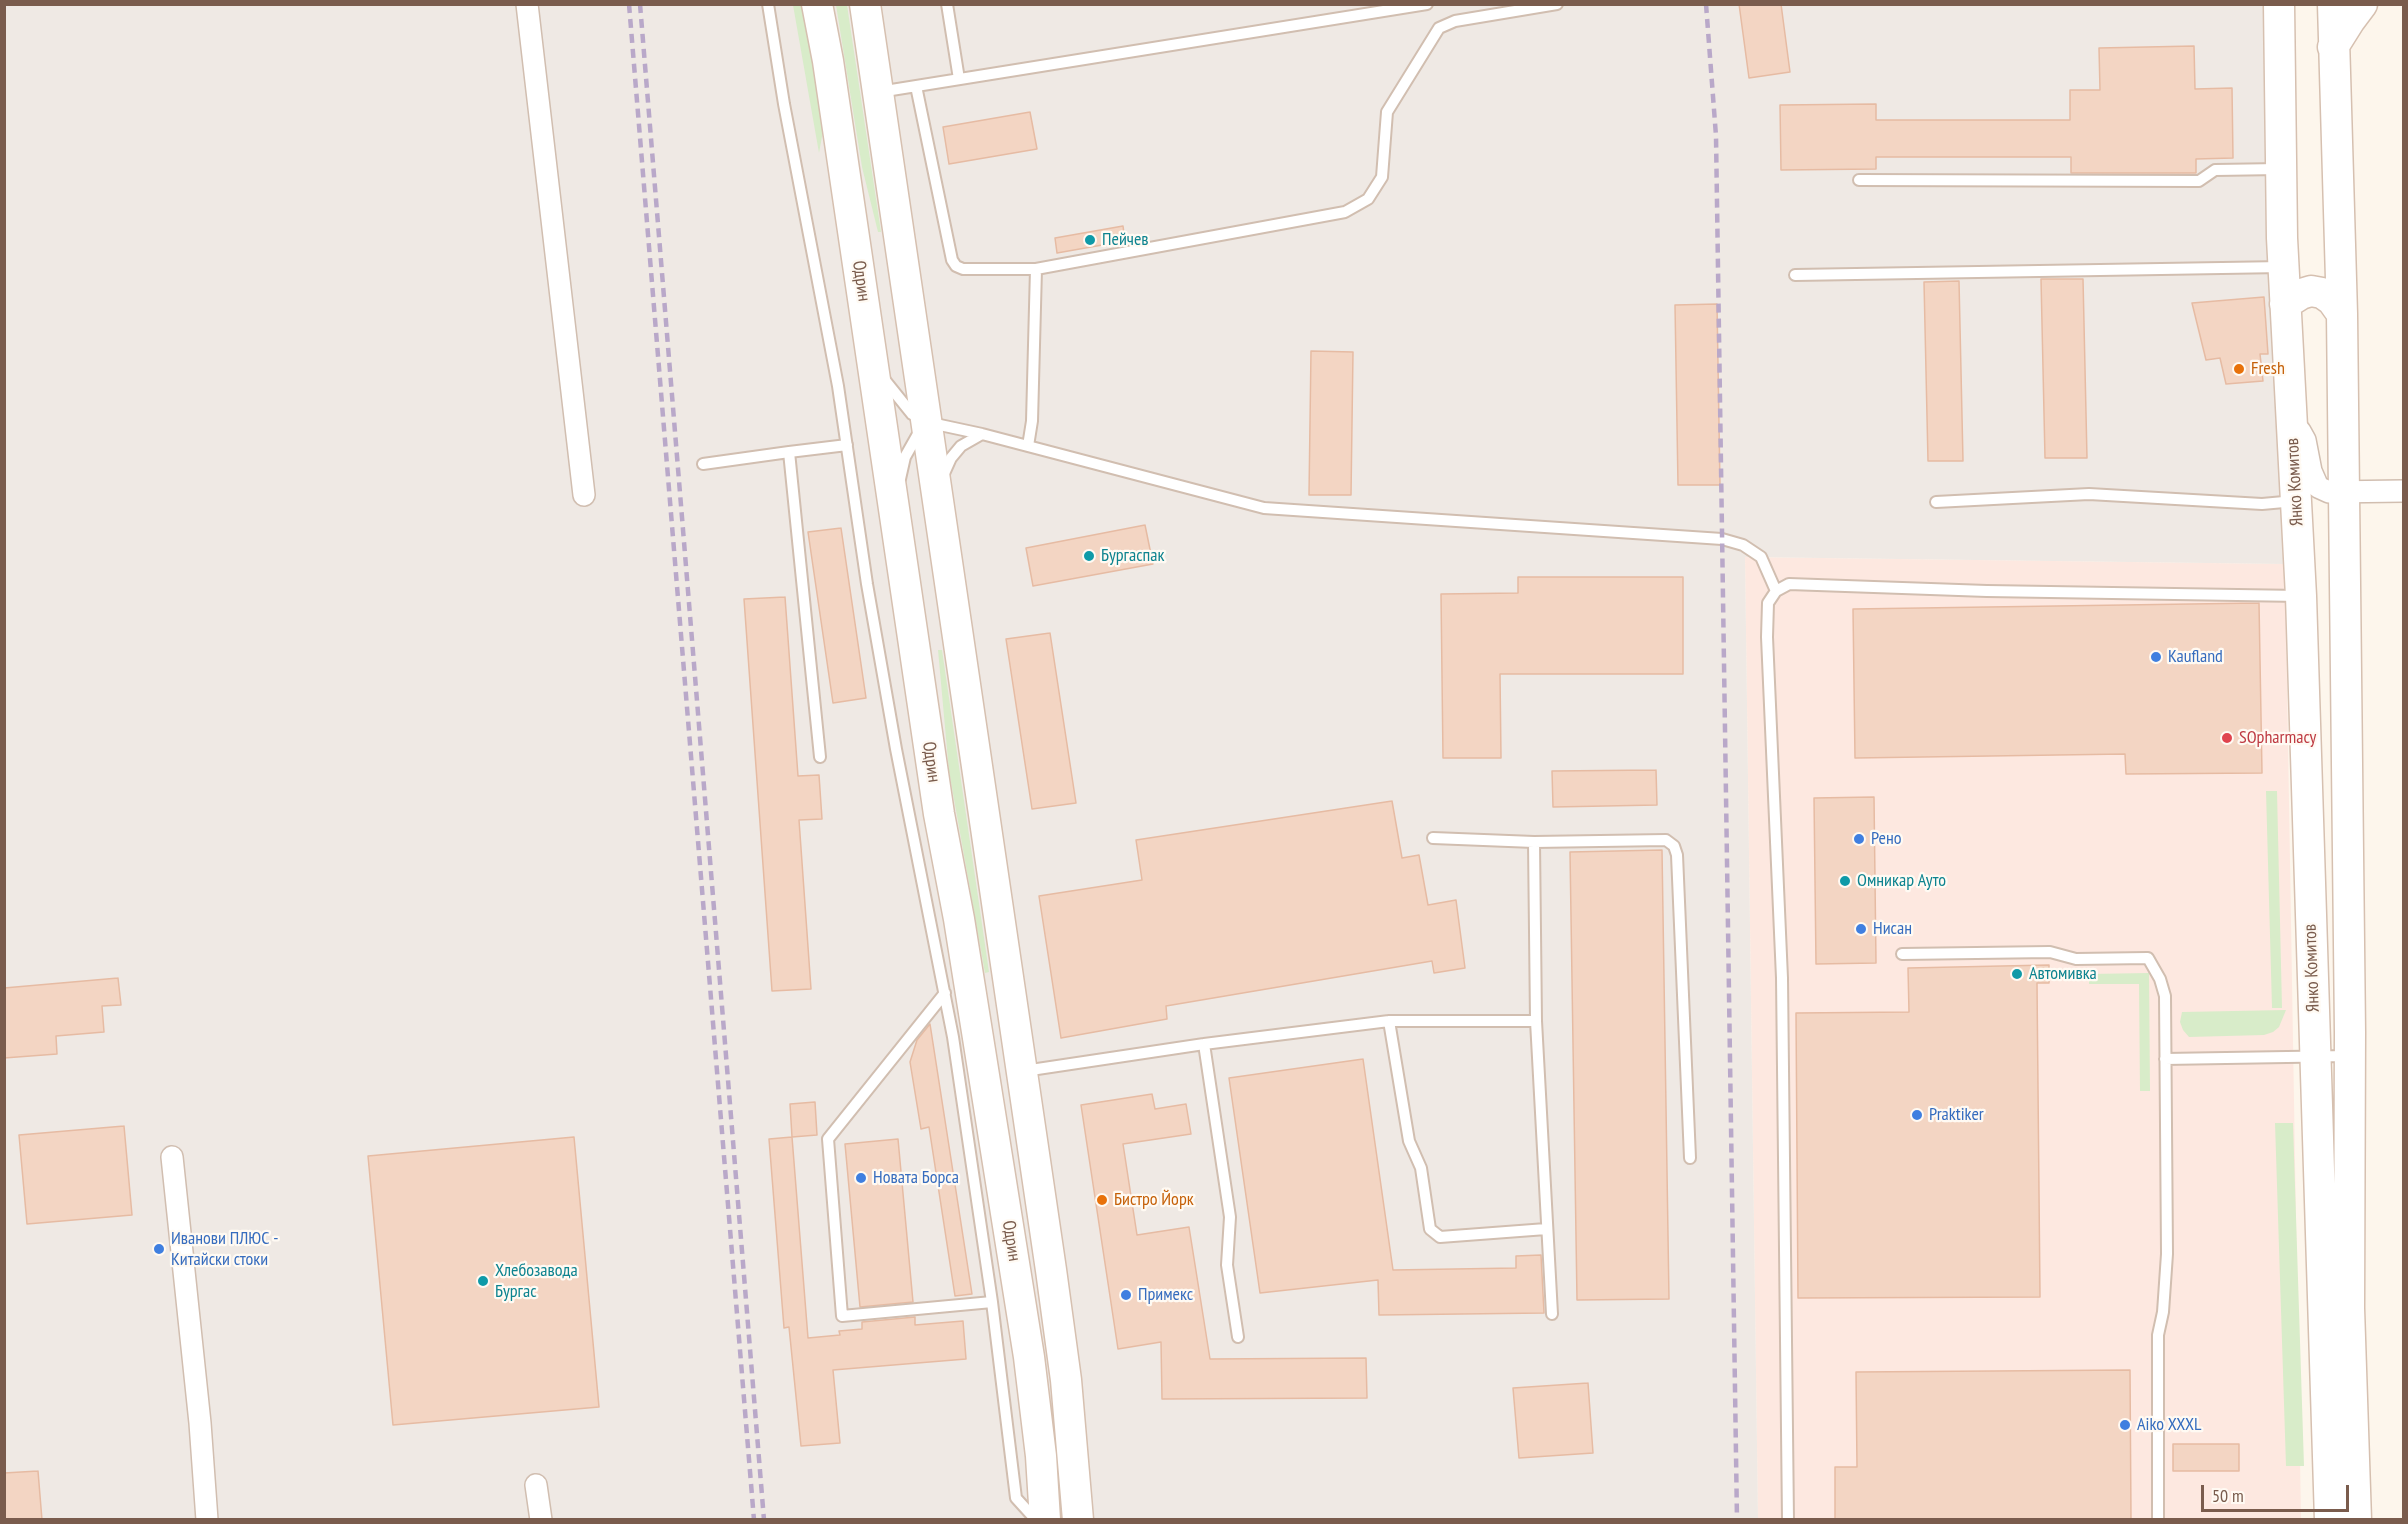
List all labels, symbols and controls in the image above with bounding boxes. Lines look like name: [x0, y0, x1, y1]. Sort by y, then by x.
place label: Пейчев: [1102, 229, 1149, 251]
marker: Пейчев: [1083, 233, 1097, 247]
street label: Одрин: [847, 259, 875, 303]
place label: Fresh: [2251, 358, 2285, 380]
marker: Fresh: [2232, 362, 2246, 376]
street label: Янко Комитов: [2282, 437, 2308, 527]
place label: Бургаспак: [1101, 545, 1164, 567]
marker: Бургаспак: [1082, 549, 1096, 563]
place label: Kaufland: [2168, 646, 2223, 668]
marker: Kaufland: [2149, 650, 2163, 664]
place label: SOpharmacy: [2239, 727, 2316, 749]
marker: SOpharmacy: [2220, 731, 2234, 745]
street label: Одрин: [917, 740, 945, 784]
place label: Рено: [1871, 828, 1902, 850]
marker: Рено: [1852, 832, 1866, 846]
place label: Омникар Ауто: [1857, 870, 1946, 892]
marker: Омникар Ауто: [1838, 874, 1852, 888]
place label: Нисан: [1873, 918, 1912, 940]
marker: Нисан: [1854, 922, 1868, 936]
street label: Янко Комитов: [2300, 924, 2324, 1012]
place label: Автомивка: [2029, 963, 2097, 985]
marker: Автомивка: [2010, 967, 2024, 981]
place label: Praktiker: [1929, 1104, 1984, 1126]
marker: Praktiker: [1910, 1108, 1924, 1122]
place label: Новата Борса: [873, 1167, 959, 1189]
marker: Новата Борса: [854, 1171, 868, 1185]
place label: Бистро Йорк: [1114, 1189, 1194, 1211]
marker: Бистро Йорк: [1095, 1193, 1109, 1207]
street label: Одрин: [997, 1219, 1025, 1263]
place label: Иванови ПЛЮС - Китайски стоки: [171, 1228, 279, 1270]
marker: Иванови ПЛЮС - Китайски стоки: [152, 1242, 166, 1256]
place label: Хлебозавода Бургас: [495, 1260, 578, 1302]
marker: Хлебозавода Бургас: [476, 1274, 490, 1288]
place label: Примекс: [1138, 1284, 1193, 1306]
marker: Примекс: [1119, 1288, 1133, 1302]
place label: Aiko XXXL: [2137, 1414, 2201, 1436]
marker: Aiko XXXL: [2118, 1418, 2132, 1432]
scale bar: [2204, 1473, 2352, 1511]
text: 50 m: [2212, 1484, 2244, 1507]

